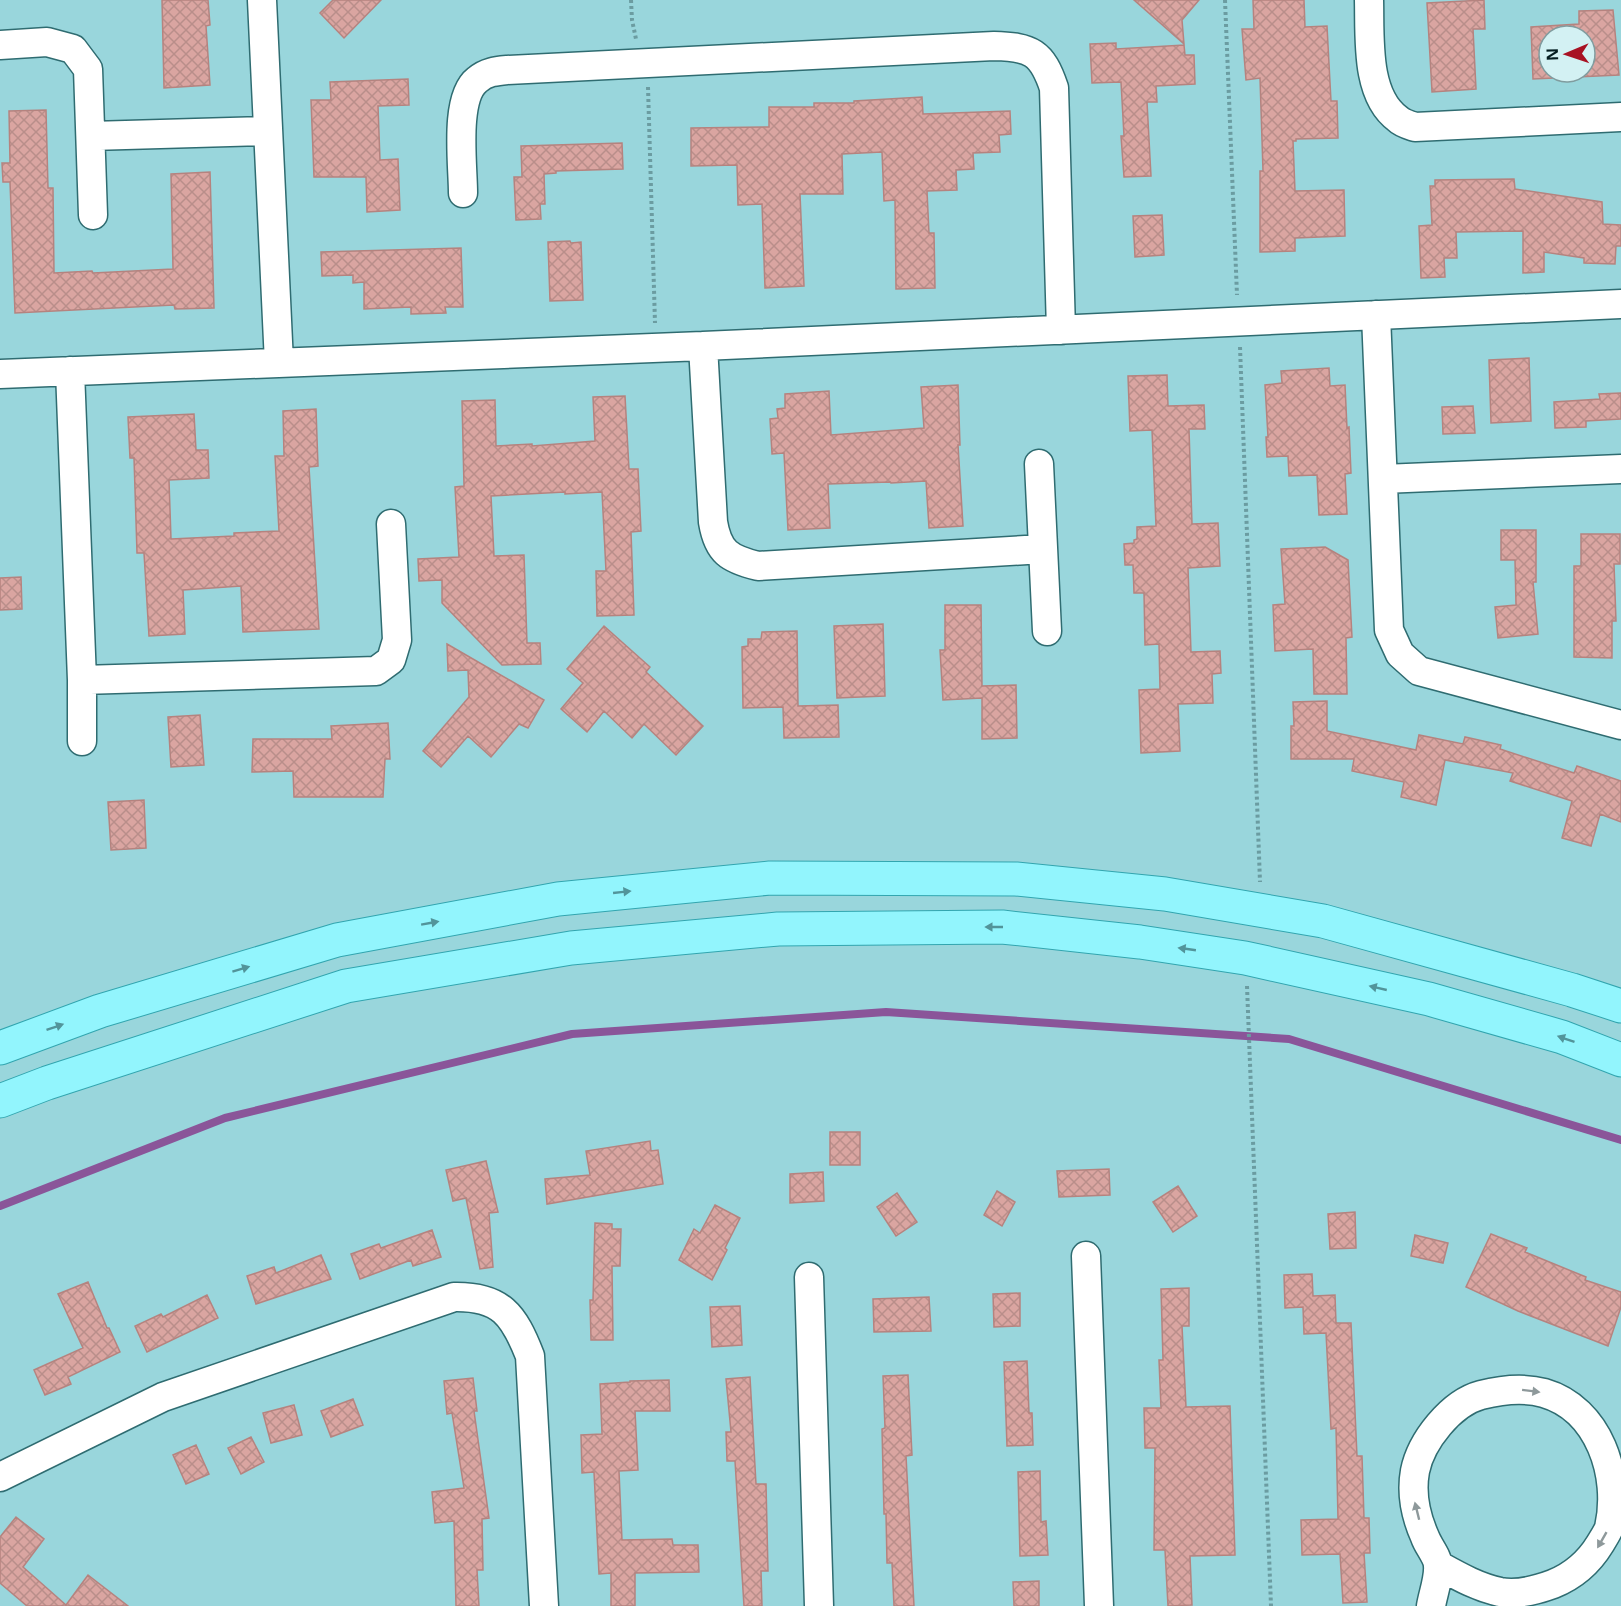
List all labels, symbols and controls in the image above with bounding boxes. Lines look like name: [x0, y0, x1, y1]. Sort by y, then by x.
north arrow: [1537, 24, 1597, 84]
text: N: [1541, 48, 1563, 61]
one-way arrow: [613, 887, 632, 896]
one-way arrow: [421, 918, 440, 927]
one-way arrow: [984, 922, 1003, 932]
one-way arrow: [1177, 945, 1196, 954]
one-way arrow: [232, 964, 250, 973]
one-way arrow: [1369, 982, 1387, 992]
one-way arrow: [46, 1022, 64, 1032]
one-way arrow: [1557, 1034, 1575, 1044]
one-way arrow: [1521, 1387, 1540, 1396]
one-way arrow: [1411, 1501, 1421, 1520]
one-way arrow: [1597, 1532, 1608, 1548]

